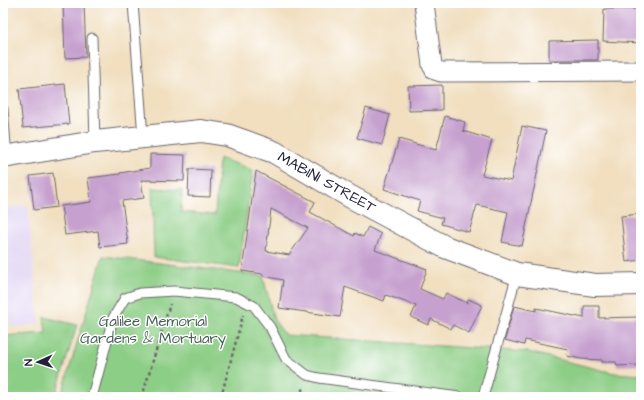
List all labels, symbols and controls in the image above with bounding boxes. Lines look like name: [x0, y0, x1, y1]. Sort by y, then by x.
street label: MABINI STREET: [274, 147, 380, 218]
park label: Galilee Memorial Gardens & Mortuary: [80, 311, 226, 350]
north arrow: [18, 342, 58, 382]
text: N: [21, 359, 36, 366]

